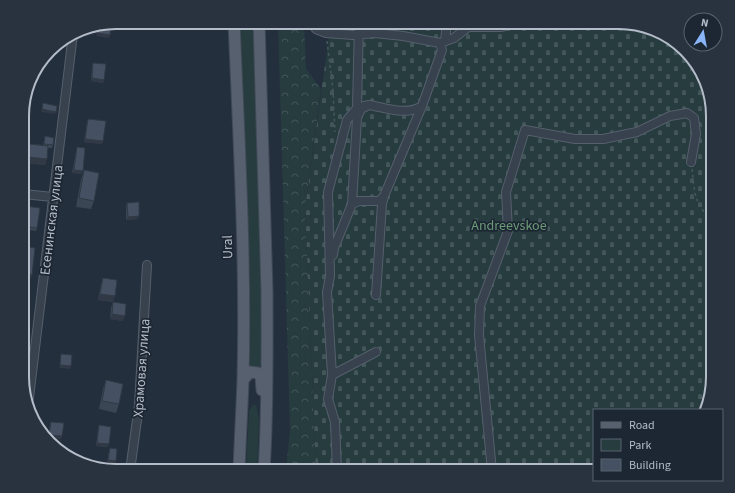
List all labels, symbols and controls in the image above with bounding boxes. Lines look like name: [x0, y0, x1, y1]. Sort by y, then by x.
north arrow: [683, 12, 723, 52]
text: N: [700, 15, 710, 31]
street label: Есенинская улица: [35, 164, 69, 276]
park label: Andreevskoe: [471, 216, 547, 236]
street label: Ural: [218, 234, 238, 259]
street label: Храмовая улица: [129, 318, 155, 418]
legend: [593, 409, 723, 481]
text: Road: [629, 417, 655, 434]
text: Park: [629, 437, 651, 454]
text: Building: [629, 457, 671, 474]

